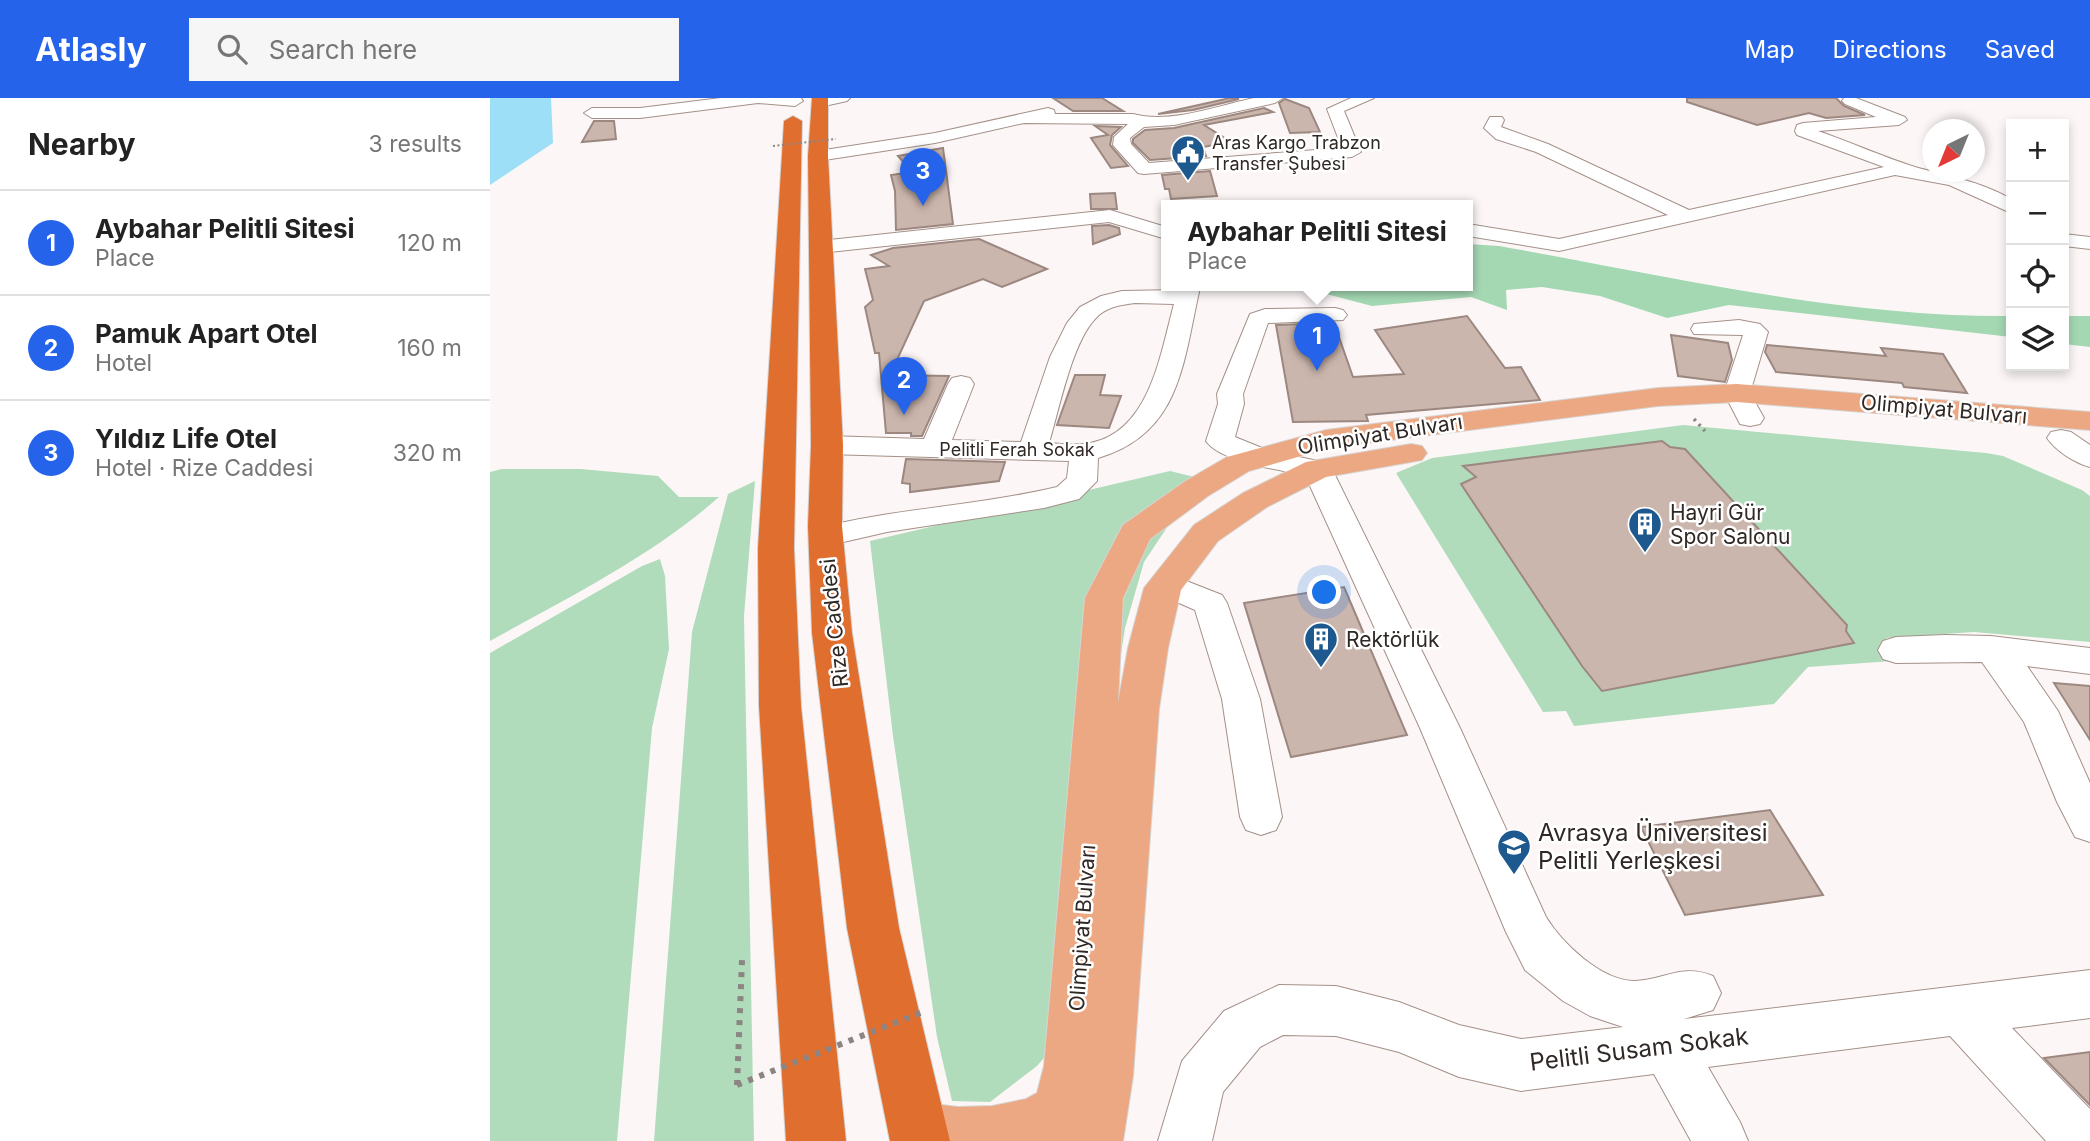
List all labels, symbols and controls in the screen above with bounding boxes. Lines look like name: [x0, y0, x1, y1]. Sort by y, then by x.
search box: [189, 18, 679, 81]
text: Atlasly: [35, 29, 147, 69]
icon: search: [213, 30, 251, 68]
text: Search here: [269, 34, 417, 65]
text: Map: [1745, 35, 1794, 64]
text: Directions: [1832, 35, 1947, 64]
text: Saved: [1985, 35, 2055, 64]
north arrow: [1922, 119, 1985, 182]
map controls: [2006, 119, 2069, 371]
button: +: [2006, 119, 2069, 182]
text: Nearby: [28, 126, 136, 162]
text: 3 results: [369, 130, 462, 158]
place label: Aras Kargo Trabzon Transfer Şubesi: [1212, 132, 1381, 174]
public building icon: Aras Kargo Trabzon Transfer Şubesi: [1169, 133, 1207, 182]
pin: 3: [900, 148, 946, 206]
button: −: [2006, 182, 2069, 245]
popup: [1161, 200, 1473, 291]
text: Aybahar Pelitli Sitesi: [95, 213, 355, 244]
text: Aybahar Pelitli Sitesi: [1187, 216, 1447, 247]
text: 1: [46, 229, 56, 257]
text: 120 m: [397, 229, 462, 257]
text: Place: [95, 244, 155, 272]
button: locate: [2006, 245, 2069, 308]
text: Place: [1187, 247, 1247, 275]
button: layers: [2006, 308, 2069, 371]
pin: 1: [1294, 313, 1340, 371]
text: Pamuk Apart Otel: [95, 318, 318, 349]
text: 2: [44, 334, 58, 362]
text: 160 m: [397, 334, 462, 362]
text: Hotel: [95, 349, 152, 377]
pin: 2: [881, 357, 927, 415]
street label: Olimpiyat Bulvarı: [1860, 389, 2028, 429]
street label: Olimpiyat Bulvarı: [1296, 409, 1464, 459]
text: Yıldız Life Otel: [95, 423, 277, 454]
text: 3: [44, 439, 58, 467]
text: 320 m: [393, 439, 462, 467]
street label: Pelitli Ferah Sokak: [939, 439, 1095, 460]
text: Hotel · Rize Caddesi: [95, 454, 313, 482]
place label: Hayri Gür Spor Salonu: [1670, 500, 1791, 549]
building icon: Hayri Gür Spor Salonu: [1626, 505, 1664, 554]
street label: Rize Caddesi: [815, 557, 853, 689]
your location: [1307, 575, 1341, 609]
building icon: Rektörlük: [1302, 620, 1340, 669]
place label: Rektörlük: [1346, 627, 1440, 652]
place label: Avrasya Üniversitesi Pelitli Yerleşkesi: [1538, 818, 1768, 875]
school or university icon: Avrasya Üniversitesi Pelitli Yerleşkesi: [1495, 827, 1533, 876]
street label: Olimpiyat Bulvarı: [1064, 844, 1100, 1012]
street label: Pelitli Susam Sokak: [1528, 1021, 1750, 1077]

